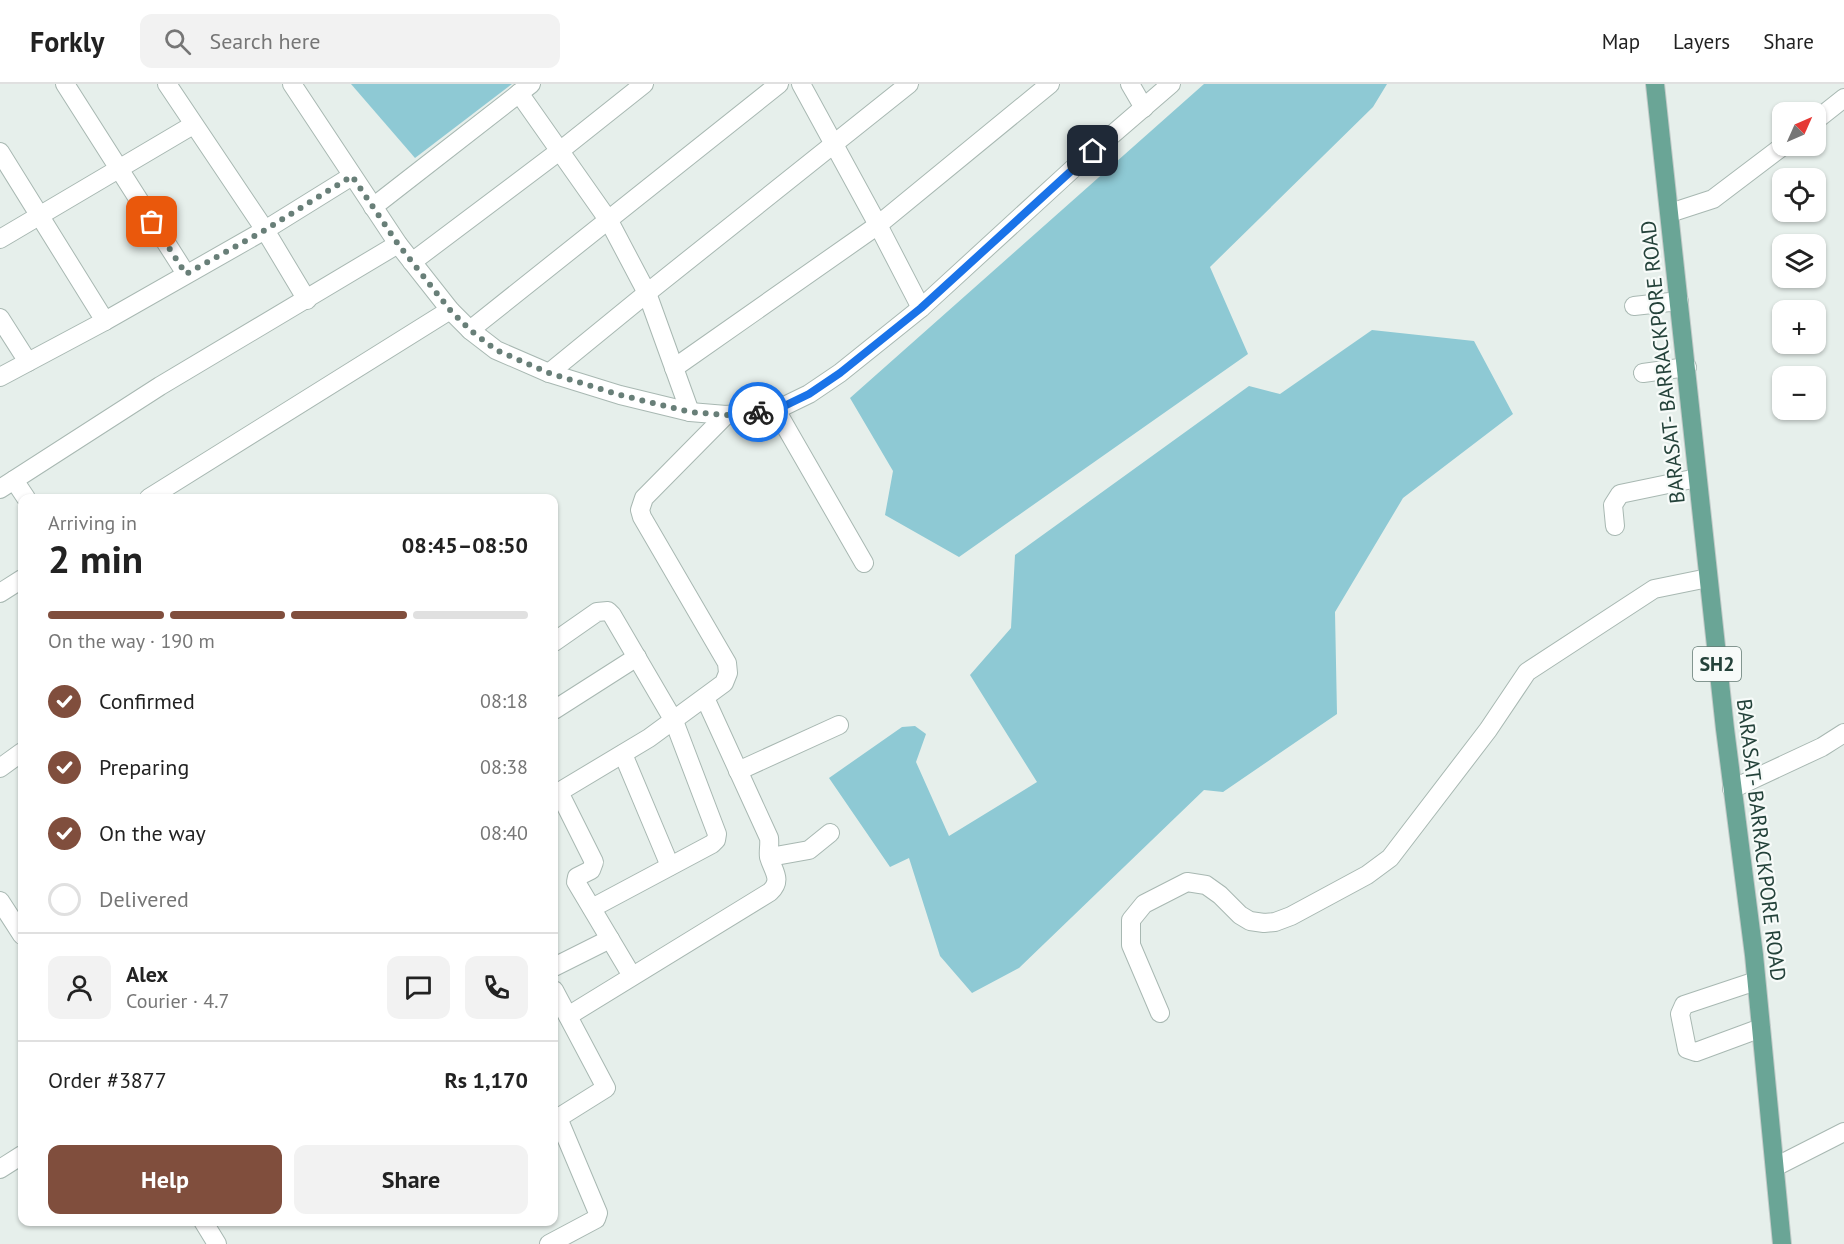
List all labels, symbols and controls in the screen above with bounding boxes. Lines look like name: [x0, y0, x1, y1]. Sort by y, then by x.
search box: [140, 14, 560, 68]
text: Forkly: [30, 23, 104, 60]
icon: search: [161, 25, 194, 58]
text: Search here: [209, 27, 320, 55]
text: Map: [1602, 28, 1640, 55]
text: Layers: [1673, 28, 1730, 55]
text: Share: [1763, 28, 1814, 55]
north arrow: [1772, 102, 1826, 156]
map controls: [1772, 102, 1826, 420]
pin: [1067, 125, 1118, 176]
icon: home: [1076, 134, 1109, 167]
button: locate: [1772, 168, 1826, 222]
pin: [126, 196, 177, 247]
icon: bag: [135, 205, 168, 238]
street label: BARASAT- BARRACKPORE ROAD: [1634, 219, 1691, 505]
button: layers: [1772, 234, 1826, 288]
button: +: [1772, 300, 1826, 354]
button: −: [1772, 366, 1826, 420]
courier: [728, 382, 788, 442]
icon: bike: [742, 396, 775, 429]
text: Arriving in: [48, 510, 137, 536]
text: 08:45–08:50: [402, 531, 528, 559]
text: 2 min: [48, 533, 143, 584]
text: On the way · 190 m: [48, 628, 215, 654]
road number: SH2: [1693, 647, 1741, 681]
icon: check: [48, 685, 81, 718]
text: Confirmed: [99, 687, 195, 715]
text: 08:18: [480, 688, 528, 714]
street label: BARASAT- BARRACKPORE ROAD: [1731, 697, 1792, 983]
icon: check: [48, 751, 81, 784]
text: Preparing: [99, 753, 189, 781]
text: 08:38: [480, 754, 528, 780]
icon: check: [48, 817, 81, 850]
text: On the way: [99, 819, 206, 847]
text: 08:40: [480, 820, 528, 846]
text: Delivered: [99, 885, 189, 913]
button: person: [48, 956, 111, 1019]
button: chat: [387, 956, 450, 1019]
button: phone: [465, 956, 528, 1019]
text: Alex: [126, 960, 168, 988]
text: Courier · 4.7: [126, 988, 229, 1014]
text: Order #3877: [48, 1066, 167, 1094]
text: Rs 1,170: [444, 1066, 528, 1094]
button: Help: [48, 1145, 282, 1214]
button: Share: [294, 1145, 528, 1214]

